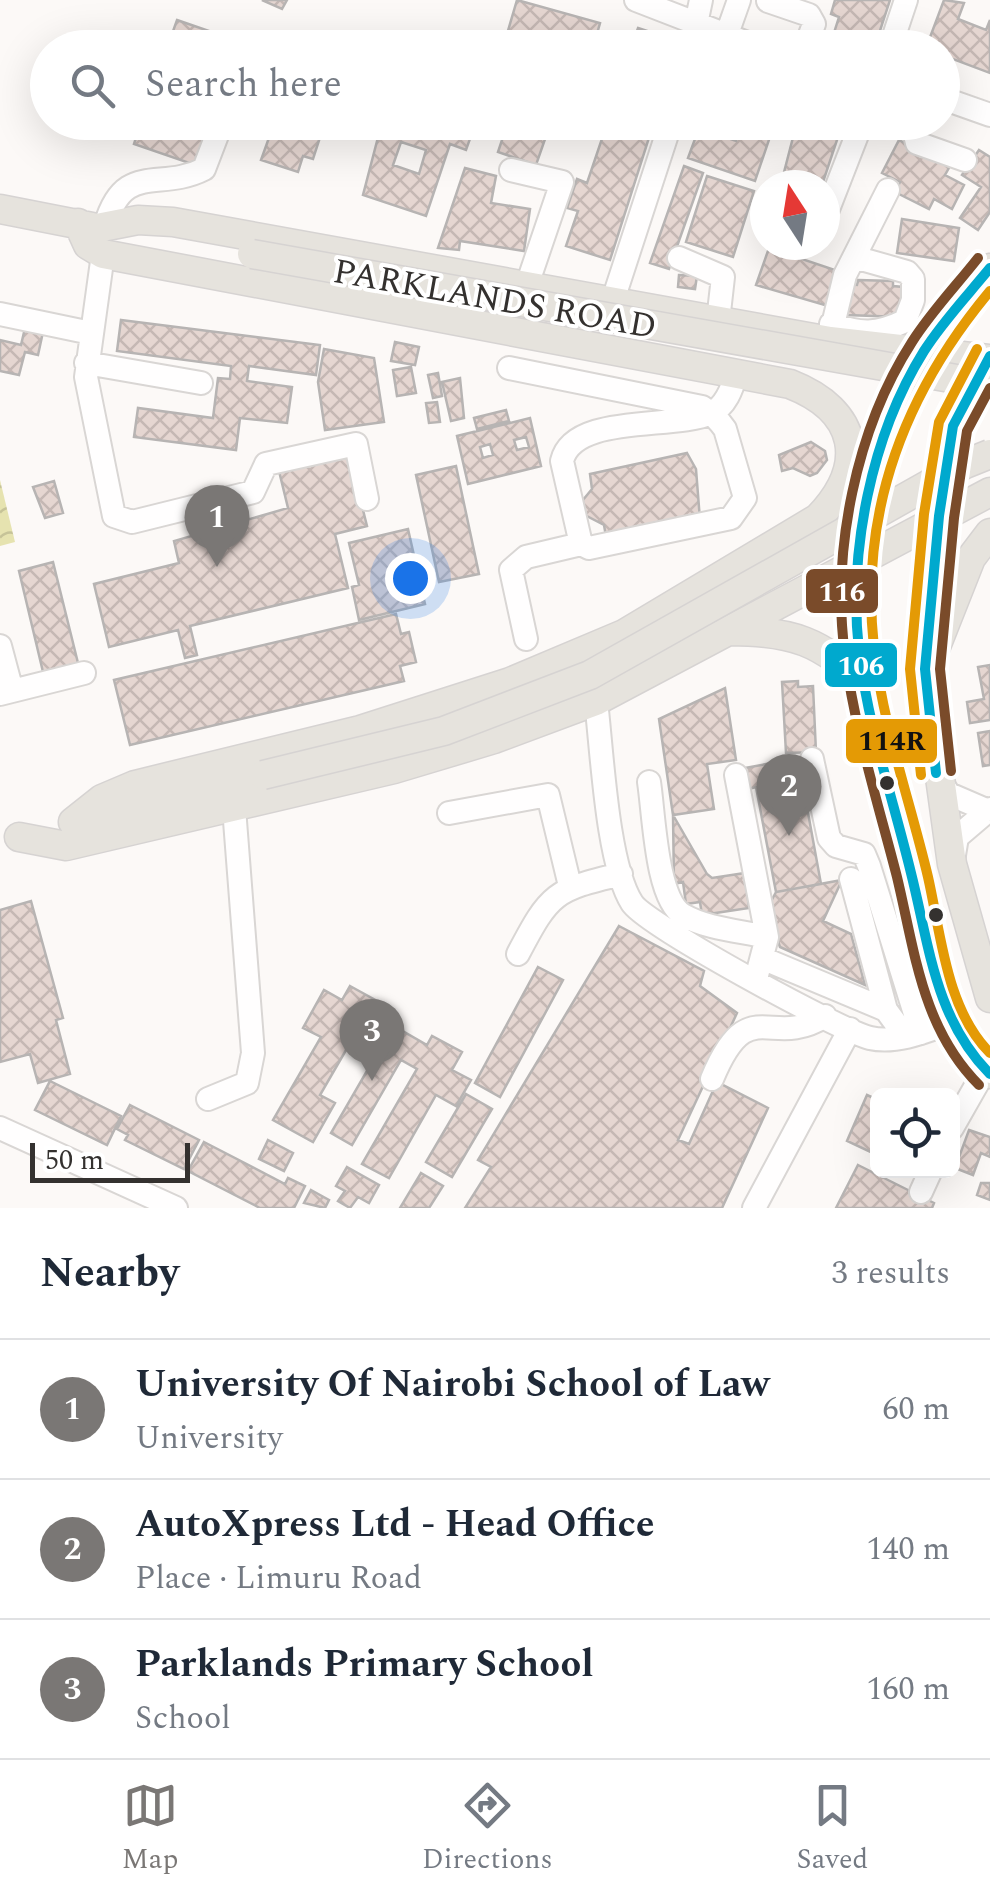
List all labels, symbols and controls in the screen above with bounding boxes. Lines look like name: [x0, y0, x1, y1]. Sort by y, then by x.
search box: [30, 30, 960, 140]
text: Search here: [145, 56, 342, 114]
icon: search: [65, 58, 120, 113]
north arrow: [750, 170, 840, 260]
street label: PARKLANDS ROAD: [329, 245, 661, 354]
pin: 1: [184, 484, 250, 567]
your location: [385, 553, 436, 604]
line badge: 116: [804, 567, 880, 615]
text: 116: [818, 571, 866, 614]
line badge: 106: [823, 641, 899, 689]
text: 106: [837, 645, 885, 688]
line badge: 114R: [844, 717, 939, 765]
text: 114R: [858, 720, 926, 763]
pin: 2: [756, 754, 822, 836]
unlabelled marker: [877, 773, 897, 793]
unlabelled marker: [926, 905, 946, 925]
pin: 3: [340, 998, 404, 1081]
map controls: [870, 1088, 960, 1178]
button: locate: [870, 1088, 960, 1178]
scale bar: [30, 1138, 190, 1182]
text: 50 m: [45, 1139, 104, 1182]
text: Nearby: [40, 1242, 179, 1305]
text: 3 results: [831, 1249, 950, 1298]
text: University Of Nairobi School of Law: [135, 1356, 769, 1414]
text: 1: [64, 1385, 81, 1434]
text: 60 m: [882, 1385, 950, 1434]
text: University: [135, 1414, 283, 1463]
text: AutoXpress Ltd - Head Office: [135, 1496, 655, 1554]
text: 2: [64, 1525, 81, 1574]
text: 140 m: [866, 1525, 950, 1574]
text: Place · Limuru Road: [135, 1554, 422, 1603]
text: Parklands Primary School: [135, 1636, 594, 1694]
text: 3: [64, 1665, 81, 1714]
text: 160 m: [866, 1665, 950, 1714]
text: School: [135, 1694, 231, 1743]
tab: Map: [122, 1778, 178, 1881]
tab: Directions: [422, 1778, 553, 1881]
tab: Saved: [796, 1778, 868, 1881]

